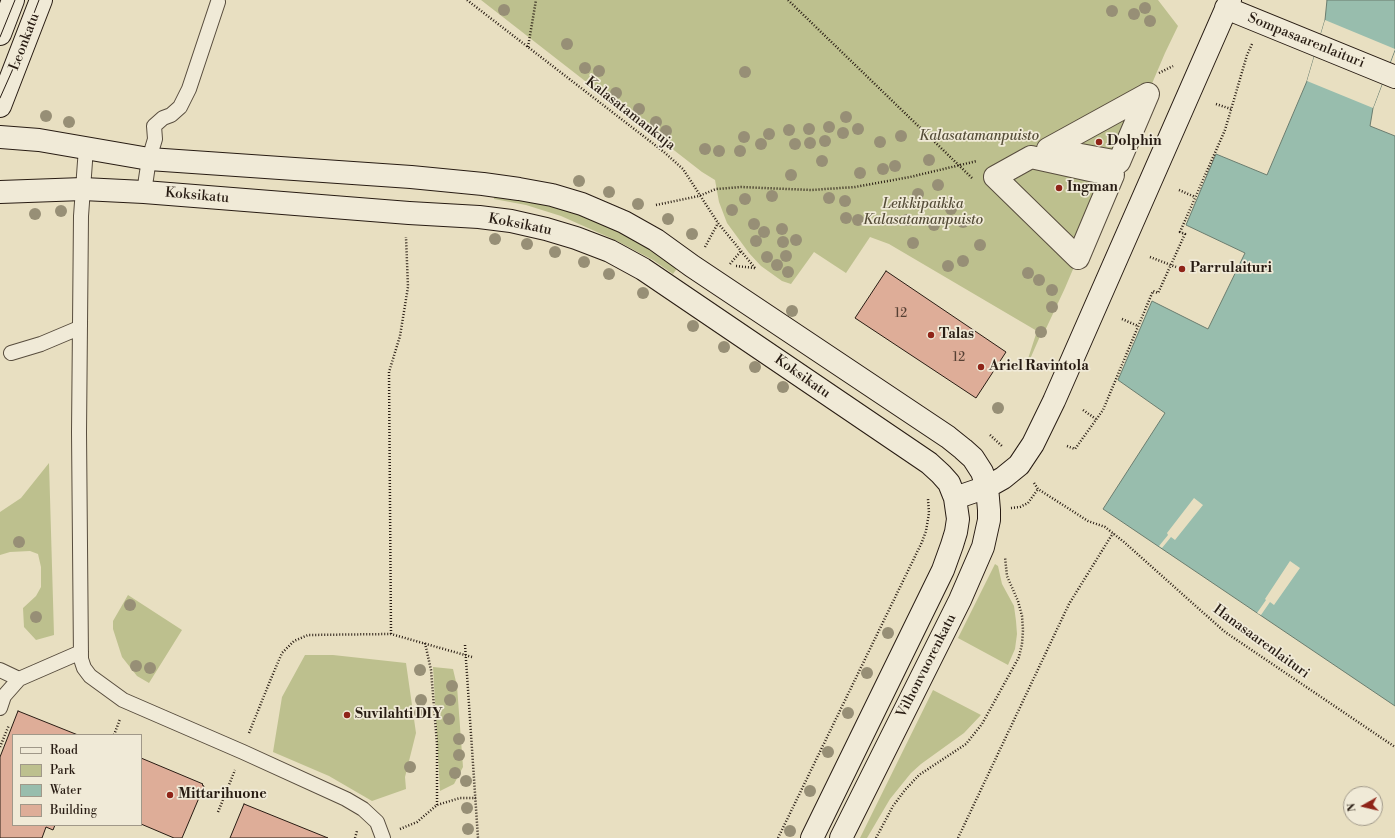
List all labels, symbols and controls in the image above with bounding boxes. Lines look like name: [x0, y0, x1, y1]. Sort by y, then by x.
street label: Sompasaarenlaituri: [1245, 10, 1367, 72]
street label: Leonkatu: [6, 11, 44, 73]
street label: Kalasatamankuja: [582, 74, 678, 154]
park label: Kalasatamanpuisto: [919, 129, 1039, 145]
place label: Dolphin: [1107, 134, 1162, 150]
marker: Dolphin: [1094, 137, 1104, 147]
place label: Ingman: [1067, 180, 1118, 196]
marker: Ingman: [1054, 183, 1064, 193]
street label: Koksikatu: [164, 185, 230, 207]
park label: Leikkipaikka Kalasatamanpuisto: [863, 197, 983, 230]
street label: Koksikatu: [487, 211, 553, 239]
place label: Parrulaituri: [1190, 261, 1272, 277]
marker: Parrulaituri: [1177, 264, 1187, 274]
house number: 12: [895, 307, 907, 321]
place label: Talas: [939, 327, 974, 343]
marker: Talas: [926, 330, 936, 340]
house number: 12: [953, 351, 965, 365]
street label: Koksikatu: [771, 352, 833, 402]
place label: Ariel Ravintola: [989, 359, 1089, 375]
marker: Ariel Ravintola: [976, 362, 986, 372]
street label: Hanasaarenlaituri: [1210, 601, 1312, 683]
street label: Vilhonvuorenkatu: [894, 611, 960, 721]
place label: Suvilahti DIY: [355, 707, 443, 723]
marker: Suvilahti DIY: [342, 710, 352, 720]
legend: [12, 734, 142, 826]
text: Road: [50, 743, 78, 758]
text: Park: [50, 763, 75, 778]
text: Water: [50, 783, 82, 798]
north arrow: [1343, 786, 1383, 826]
place label: Mittarihuone: [178, 787, 267, 803]
marker: Mittarihuone: [165, 790, 175, 800]
text: N: [1345, 802, 1360, 813]
text: Building: [50, 803, 97, 818]

